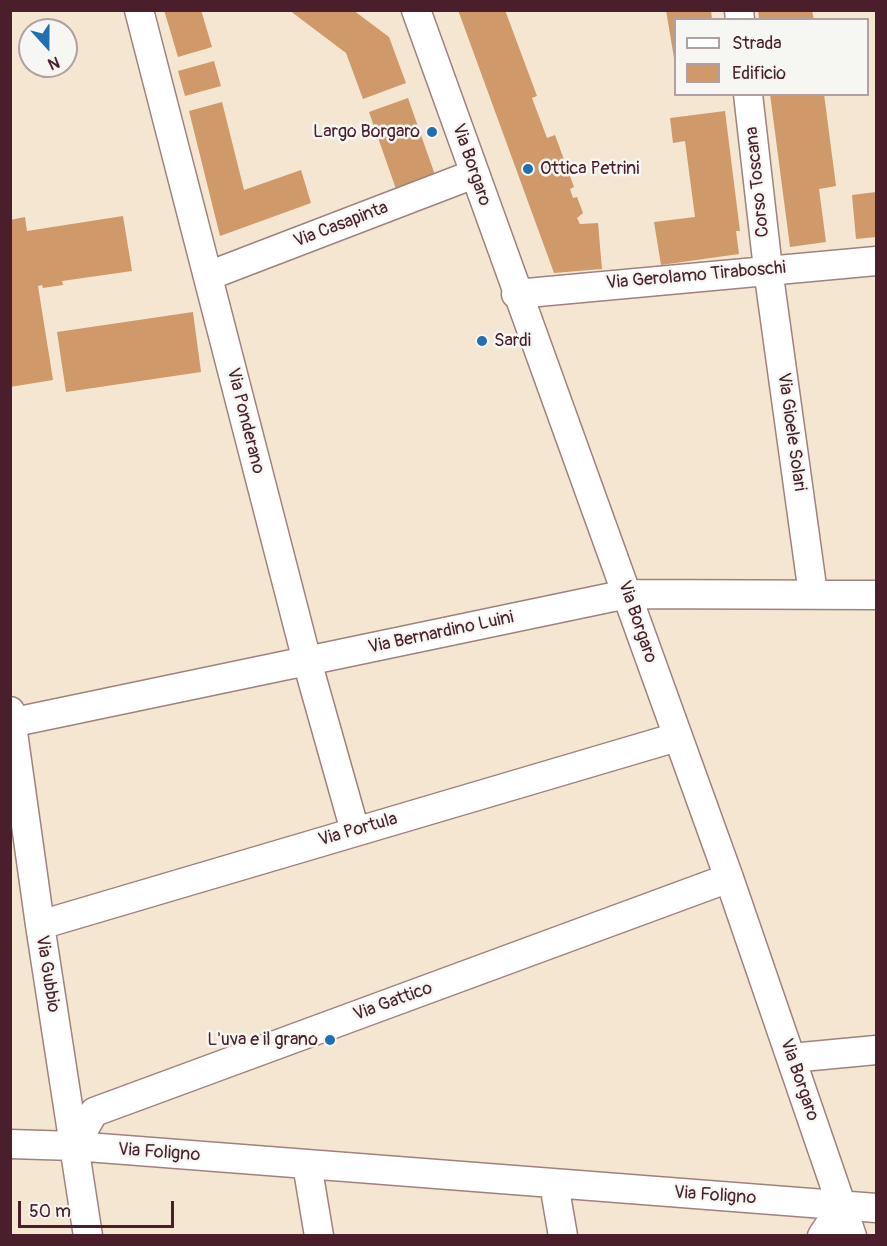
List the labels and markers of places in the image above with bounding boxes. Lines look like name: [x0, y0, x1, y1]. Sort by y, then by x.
place label: Largo Borgaro: [313, 121, 420, 143]
marker: Largo Borgaro: [425, 125, 439, 139]
place label: Ottica Petrini: [540, 158, 639, 180]
marker: Ottica Petrini: [521, 162, 535, 176]
place label: Sardi: [494, 330, 531, 352]
marker: Sardi: [475, 334, 489, 348]
place label: L'uva e il grano: [207, 1029, 318, 1051]
marker: L'uva e il grano: [323, 1033, 337, 1047]

